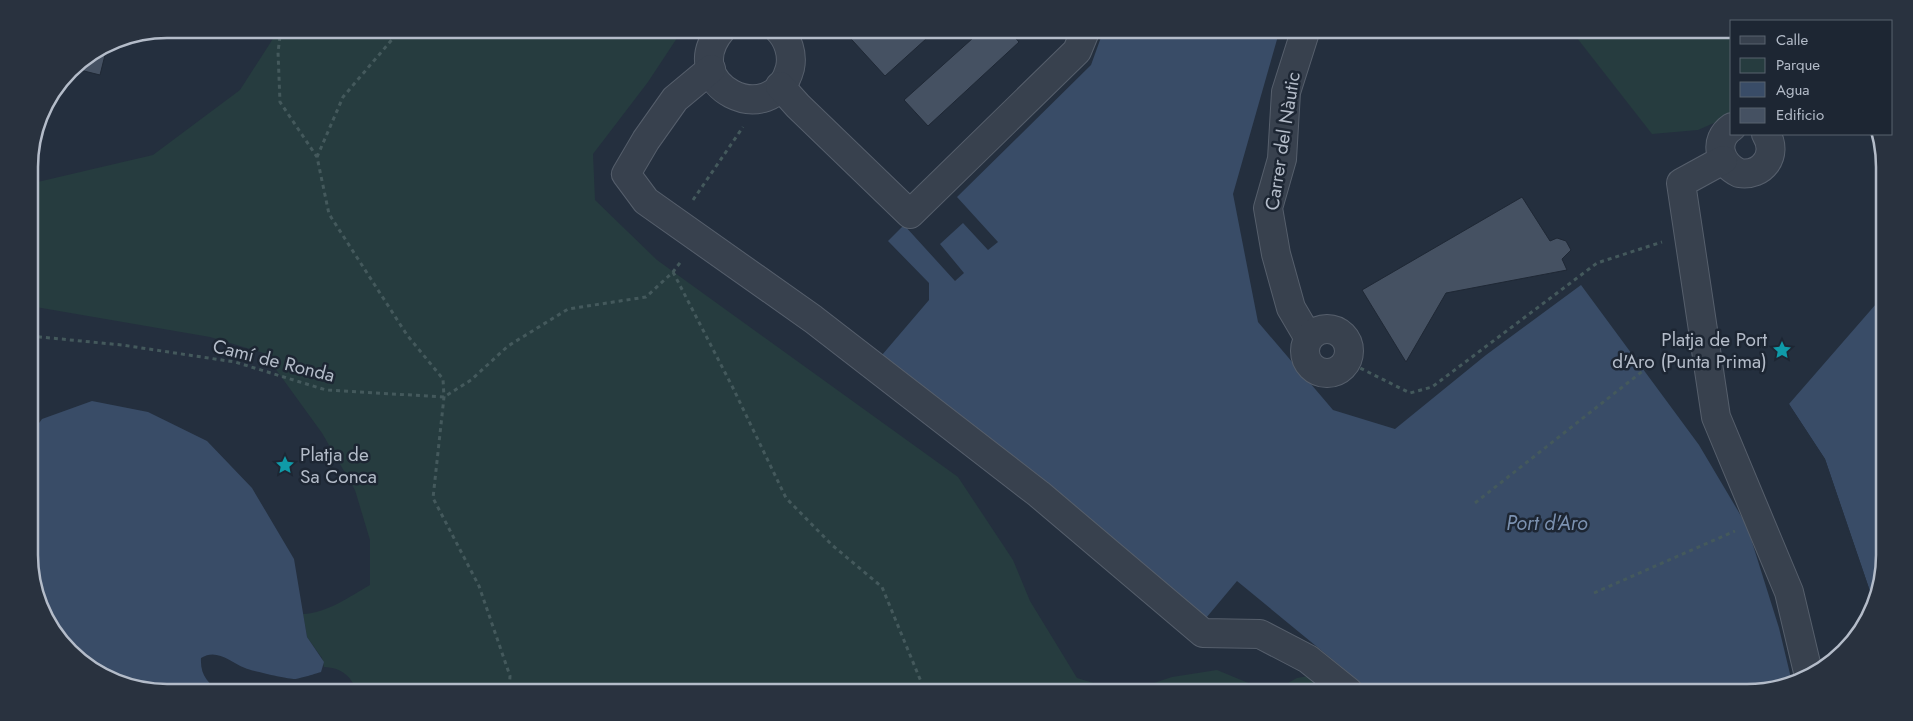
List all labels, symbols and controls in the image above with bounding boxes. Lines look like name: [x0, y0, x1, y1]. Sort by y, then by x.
legend: [1730, 20, 1893, 135]
text: Calle: [1776, 29, 1808, 51]
text: Parque: [1776, 54, 1820, 76]
street label: Carrer del Nàutic: [1258, 70, 1307, 212]
text: Agua: [1776, 79, 1810, 101]
text: Edificio: [1776, 104, 1824, 126]
place label: Platja de Port d'Aro (Punta Prima): [1612, 326, 1767, 375]
street label: Camí de Ronda: [210, 332, 338, 389]
place icon: Platja de Port d'Aro (Punta Prima): [1771, 339, 1793, 361]
place label: Platja de Sa Conca: [300, 441, 377, 490]
place icon: Platja de Sa Conca: [274, 454, 296, 476]
water label: Port d'Aro: [1506, 509, 1588, 538]

